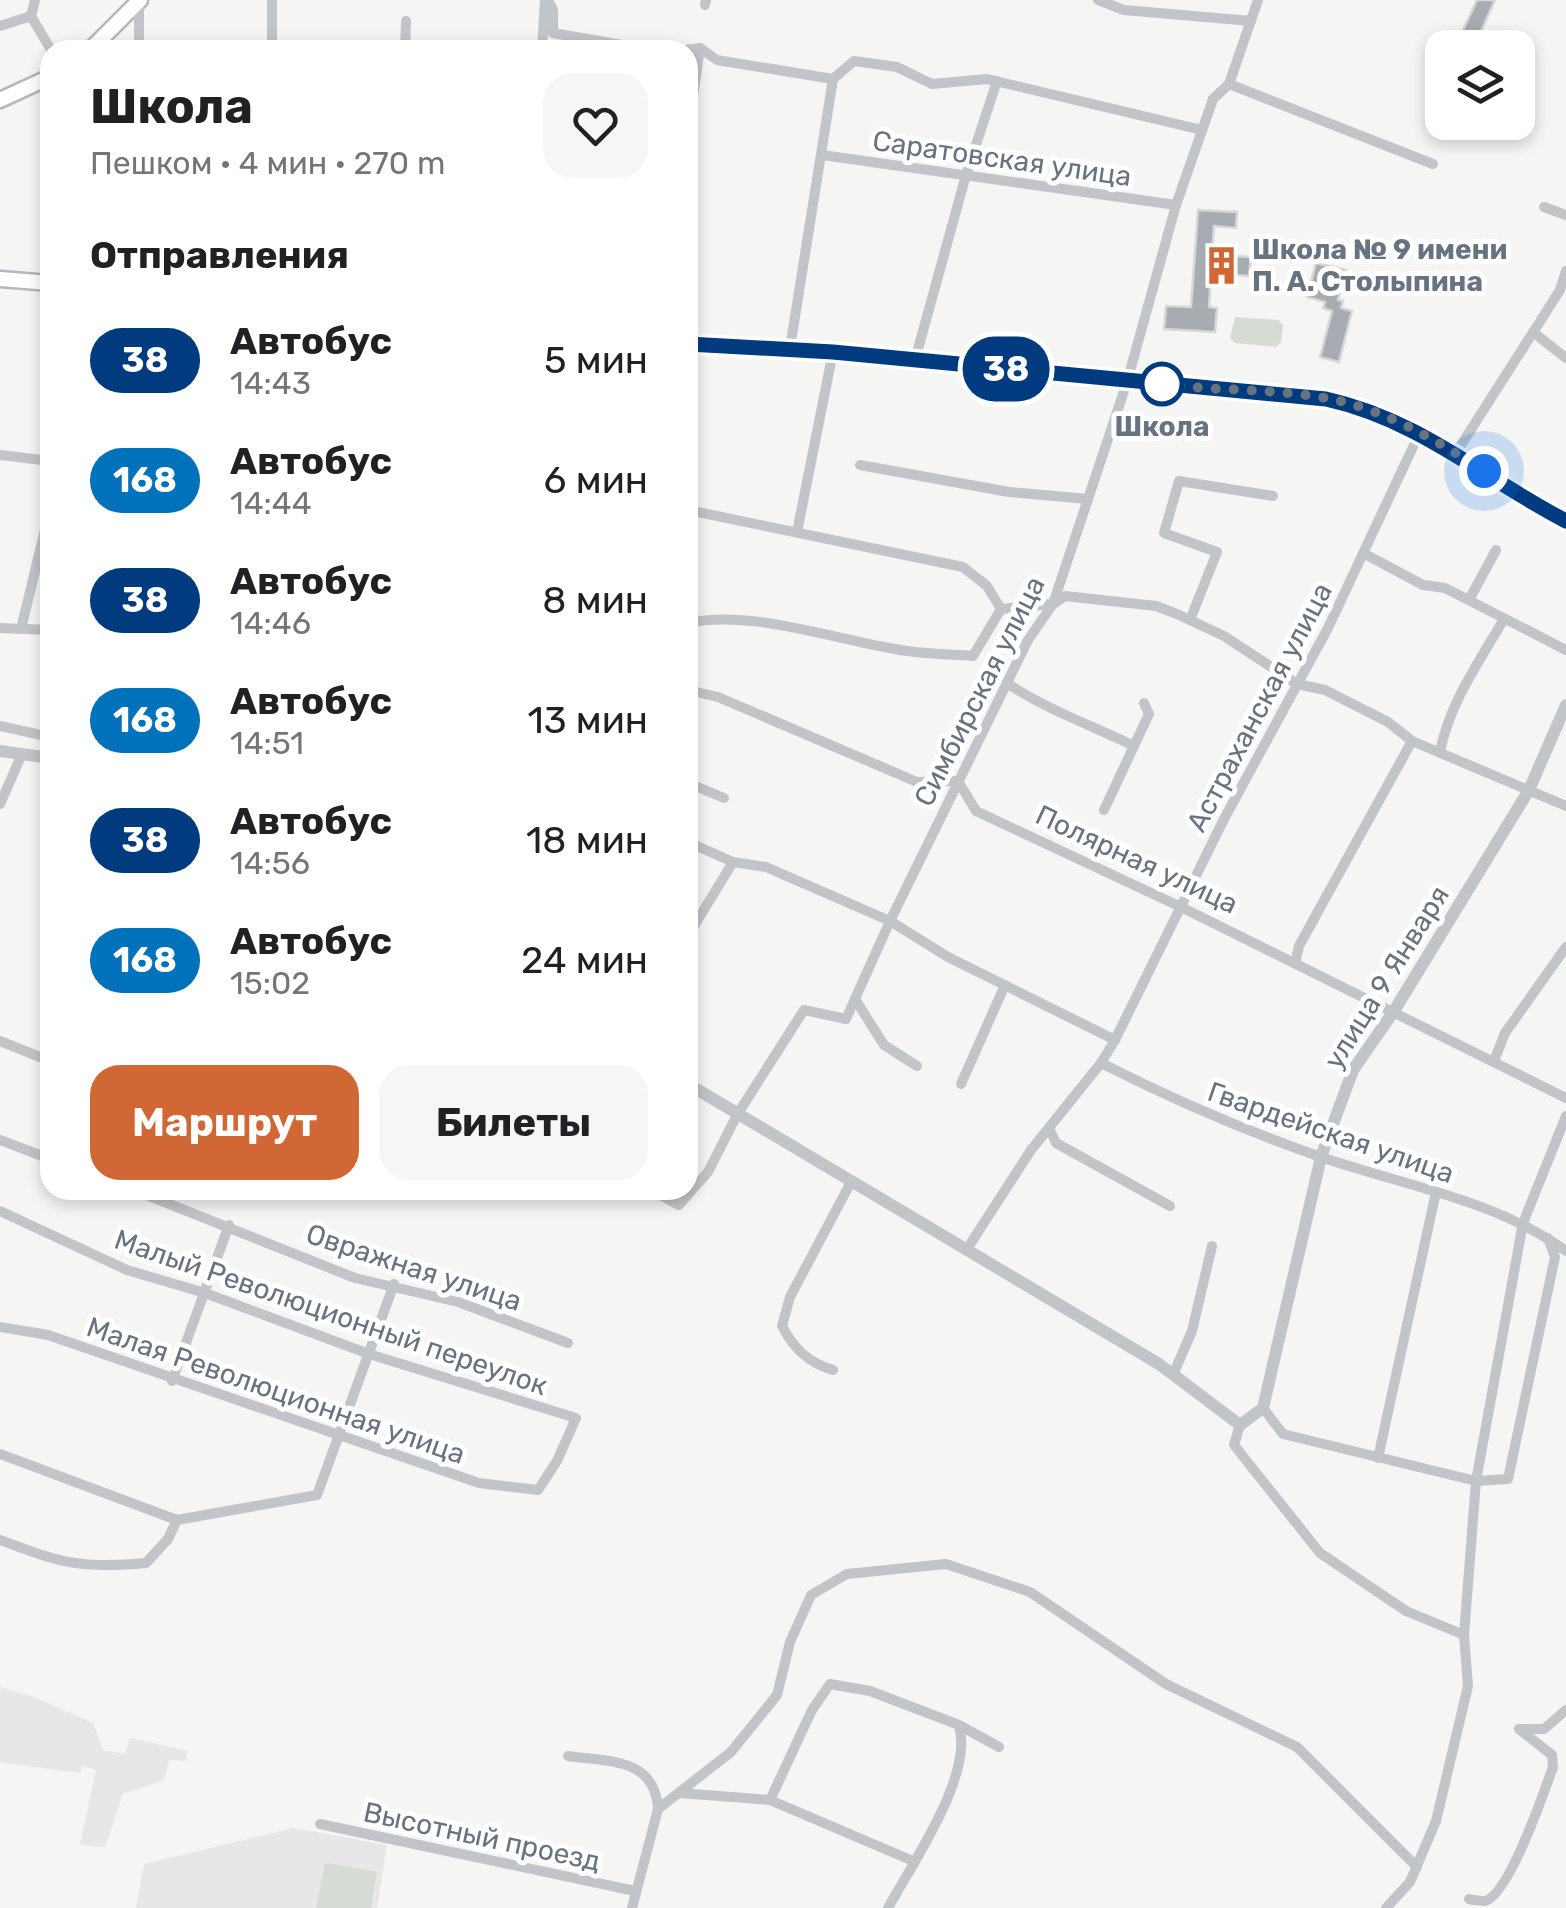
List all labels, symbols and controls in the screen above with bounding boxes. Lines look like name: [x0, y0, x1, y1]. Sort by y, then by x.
map controls: [1425, 30, 1535, 140]
button: layers: [1425, 30, 1535, 140]
button: heart: [543, 73, 648, 178]
text: Школа: [90, 78, 253, 135]
street label: Саратовская улица: [870, 124, 1133, 193]
text: Пешком · 4 мин · 270 m: [90, 144, 445, 182]
text: Отправления: [90, 232, 349, 278]
place label: Школа № 9 имени П. А. Столыпина: [1252, 233, 1507, 298]
building icon: Школа № 9 имени П. А. Столыпина: [1201, 244, 1243, 286]
text: Автобус: [230, 318, 392, 364]
line badge: 38: [961, 336, 1051, 402]
text: 5 мин: [544, 337, 648, 383]
text: 38: [122, 339, 168, 381]
text: 38: [983, 348, 1029, 390]
marker: Школа: [1141, 363, 1183, 405]
text: 14:43: [230, 364, 311, 402]
place label: Школа: [1115, 410, 1209, 443]
text: Автобус: [230, 438, 392, 484]
your location: [1459, 446, 1509, 496]
text: 6 мин: [544, 457, 648, 503]
text: 168: [113, 459, 177, 501]
text: 14:44: [230, 484, 312, 522]
text: Автобус: [230, 558, 392, 604]
street label: Симбирская улица: [907, 571, 1052, 812]
text: 8 мин: [542, 577, 648, 623]
street label: Астраханская улица: [1180, 577, 1339, 837]
text: 38: [122, 579, 168, 621]
text: 14:46: [230, 604, 311, 642]
text: Автобус: [230, 678, 392, 724]
text: 13 мин: [527, 697, 648, 743]
text: 168: [113, 699, 177, 741]
text: 14:51: [230, 724, 304, 762]
text: Автобус: [230, 798, 392, 844]
street label: Полярная улица: [1031, 798, 1243, 921]
text: 18 мин: [526, 817, 648, 863]
text: 38: [122, 819, 168, 861]
text: 14:56: [230, 844, 310, 882]
street label: улица 9 Января: [1317, 880, 1456, 1075]
text: Автобус: [230, 918, 392, 964]
text: 24 мин: [521, 937, 648, 983]
text: 168: [113, 939, 177, 981]
text: 15:02: [230, 964, 310, 1002]
button: Маршрут: [90, 1065, 359, 1180]
button: Билеты: [379, 1065, 648, 1180]
street label: Гвардейская улица: [1203, 1075, 1458, 1190]
street label: Овражная улица: [302, 1217, 526, 1318]
street label: Малый Революционный переулок: [110, 1223, 552, 1402]
street label: Малая Революционная улица: [82, 1310, 469, 1471]
street label: Высотный проезд: [360, 1795, 603, 1878]

